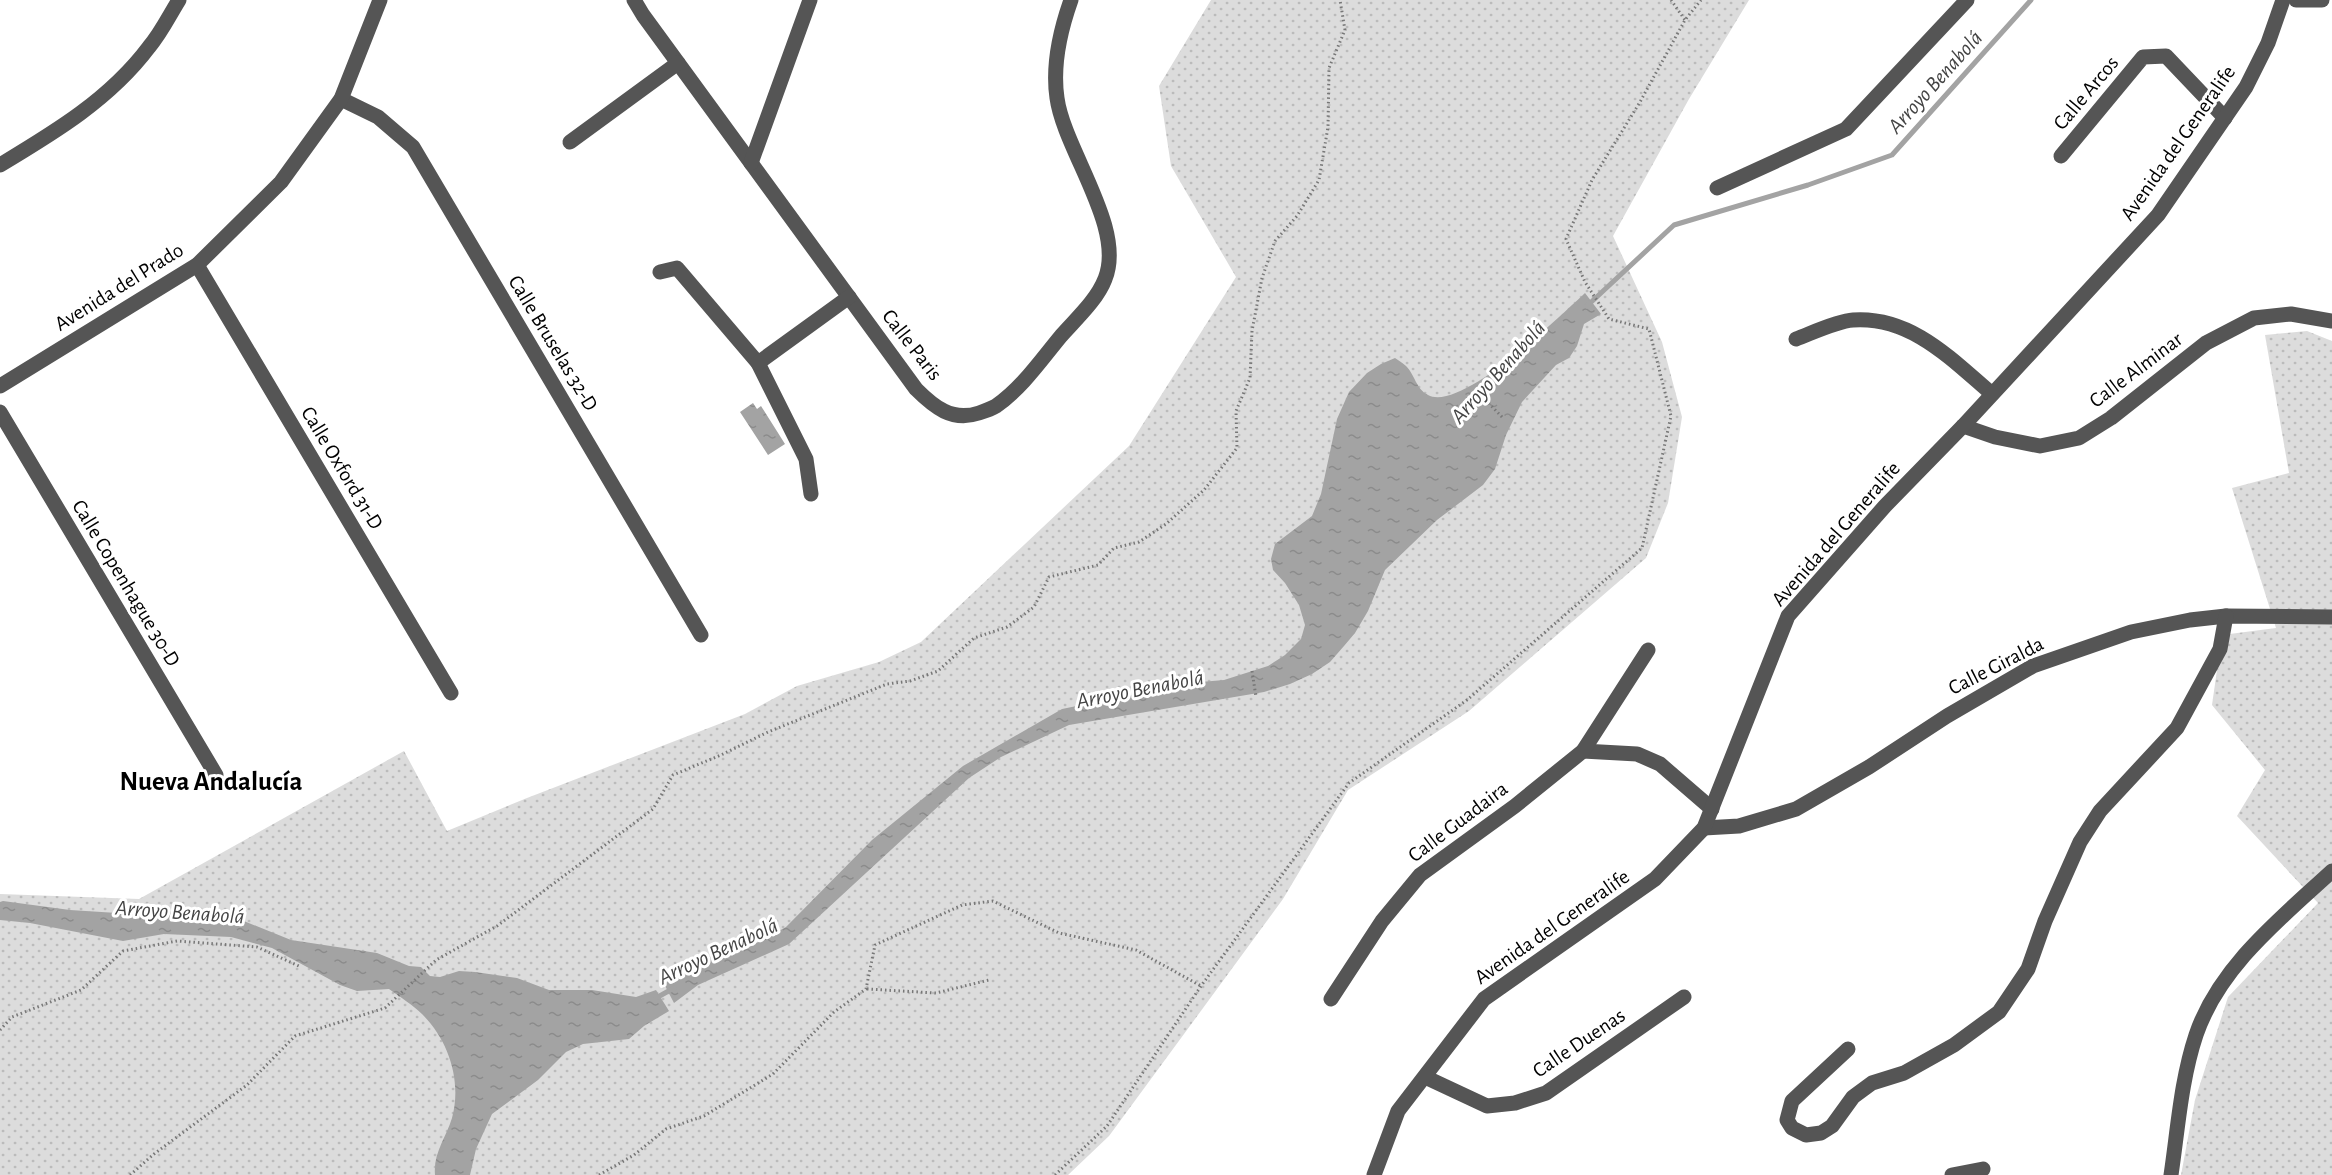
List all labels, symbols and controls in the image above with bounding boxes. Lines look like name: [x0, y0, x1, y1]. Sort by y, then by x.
water label: Arroyo Benabolá: [1883, 27, 1986, 138]
street label: Calle Arcos: [2049, 52, 2123, 134]
street label: Avenida del Generalife: [2117, 62, 2239, 224]
street label: Avenida del Prado: [51, 239, 187, 335]
street label: Calle Bruselas 32-D: [504, 272, 602, 414]
street label: Calle Paris: [878, 306, 946, 384]
water label: Arroyo Benabolá: [1446, 317, 1549, 428]
street label: Calle Alminar: [2086, 328, 2187, 412]
street label: Calle Oxford 31-D: [297, 403, 387, 533]
street label: Avenida del Generalife: [1768, 458, 1904, 610]
street label: Calle Copenhague 30-D: [68, 496, 184, 670]
street label: Calle Giralda: [1945, 633, 2047, 699]
water label: Arroyo Benabolá: [1073, 666, 1206, 712]
district label: Nueva Andalucía: [119, 768, 303, 795]
street label: Calle Guadaira: [1404, 778, 1512, 866]
street label: Avenida del Generalife: [1471, 866, 1633, 988]
water label: Arroyo Benabolá: [114, 896, 245, 927]
water label: Arroyo Benabolá: [654, 914, 781, 989]
street label: Calle Duenas: [1529, 1005, 1629, 1081]

